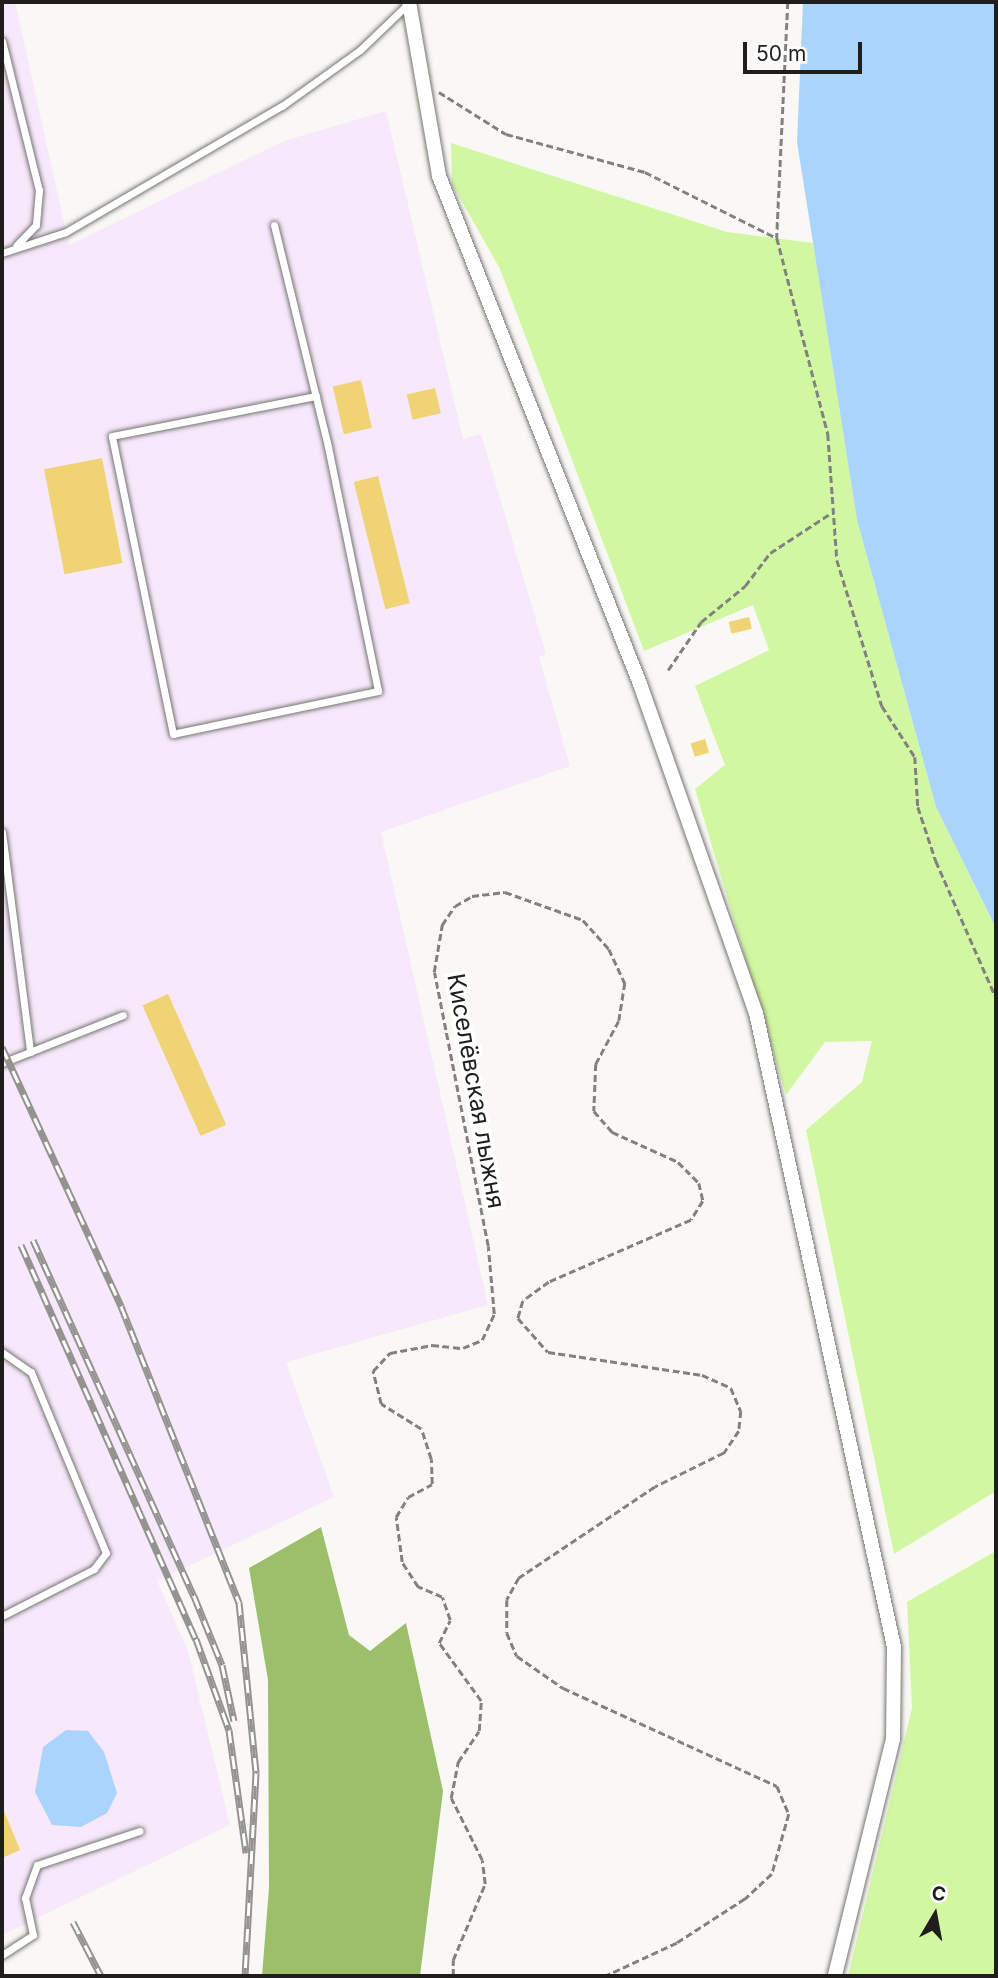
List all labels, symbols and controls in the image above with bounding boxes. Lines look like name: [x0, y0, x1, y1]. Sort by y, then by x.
scale bar: [746, 28, 865, 72]
text: 50 m: [756, 41, 806, 66]
street label: Киселёвская лыжня: [441, 971, 511, 1211]
north arrow: [900, 1880, 970, 1950]
text: С: [930, 1881, 948, 1906]

